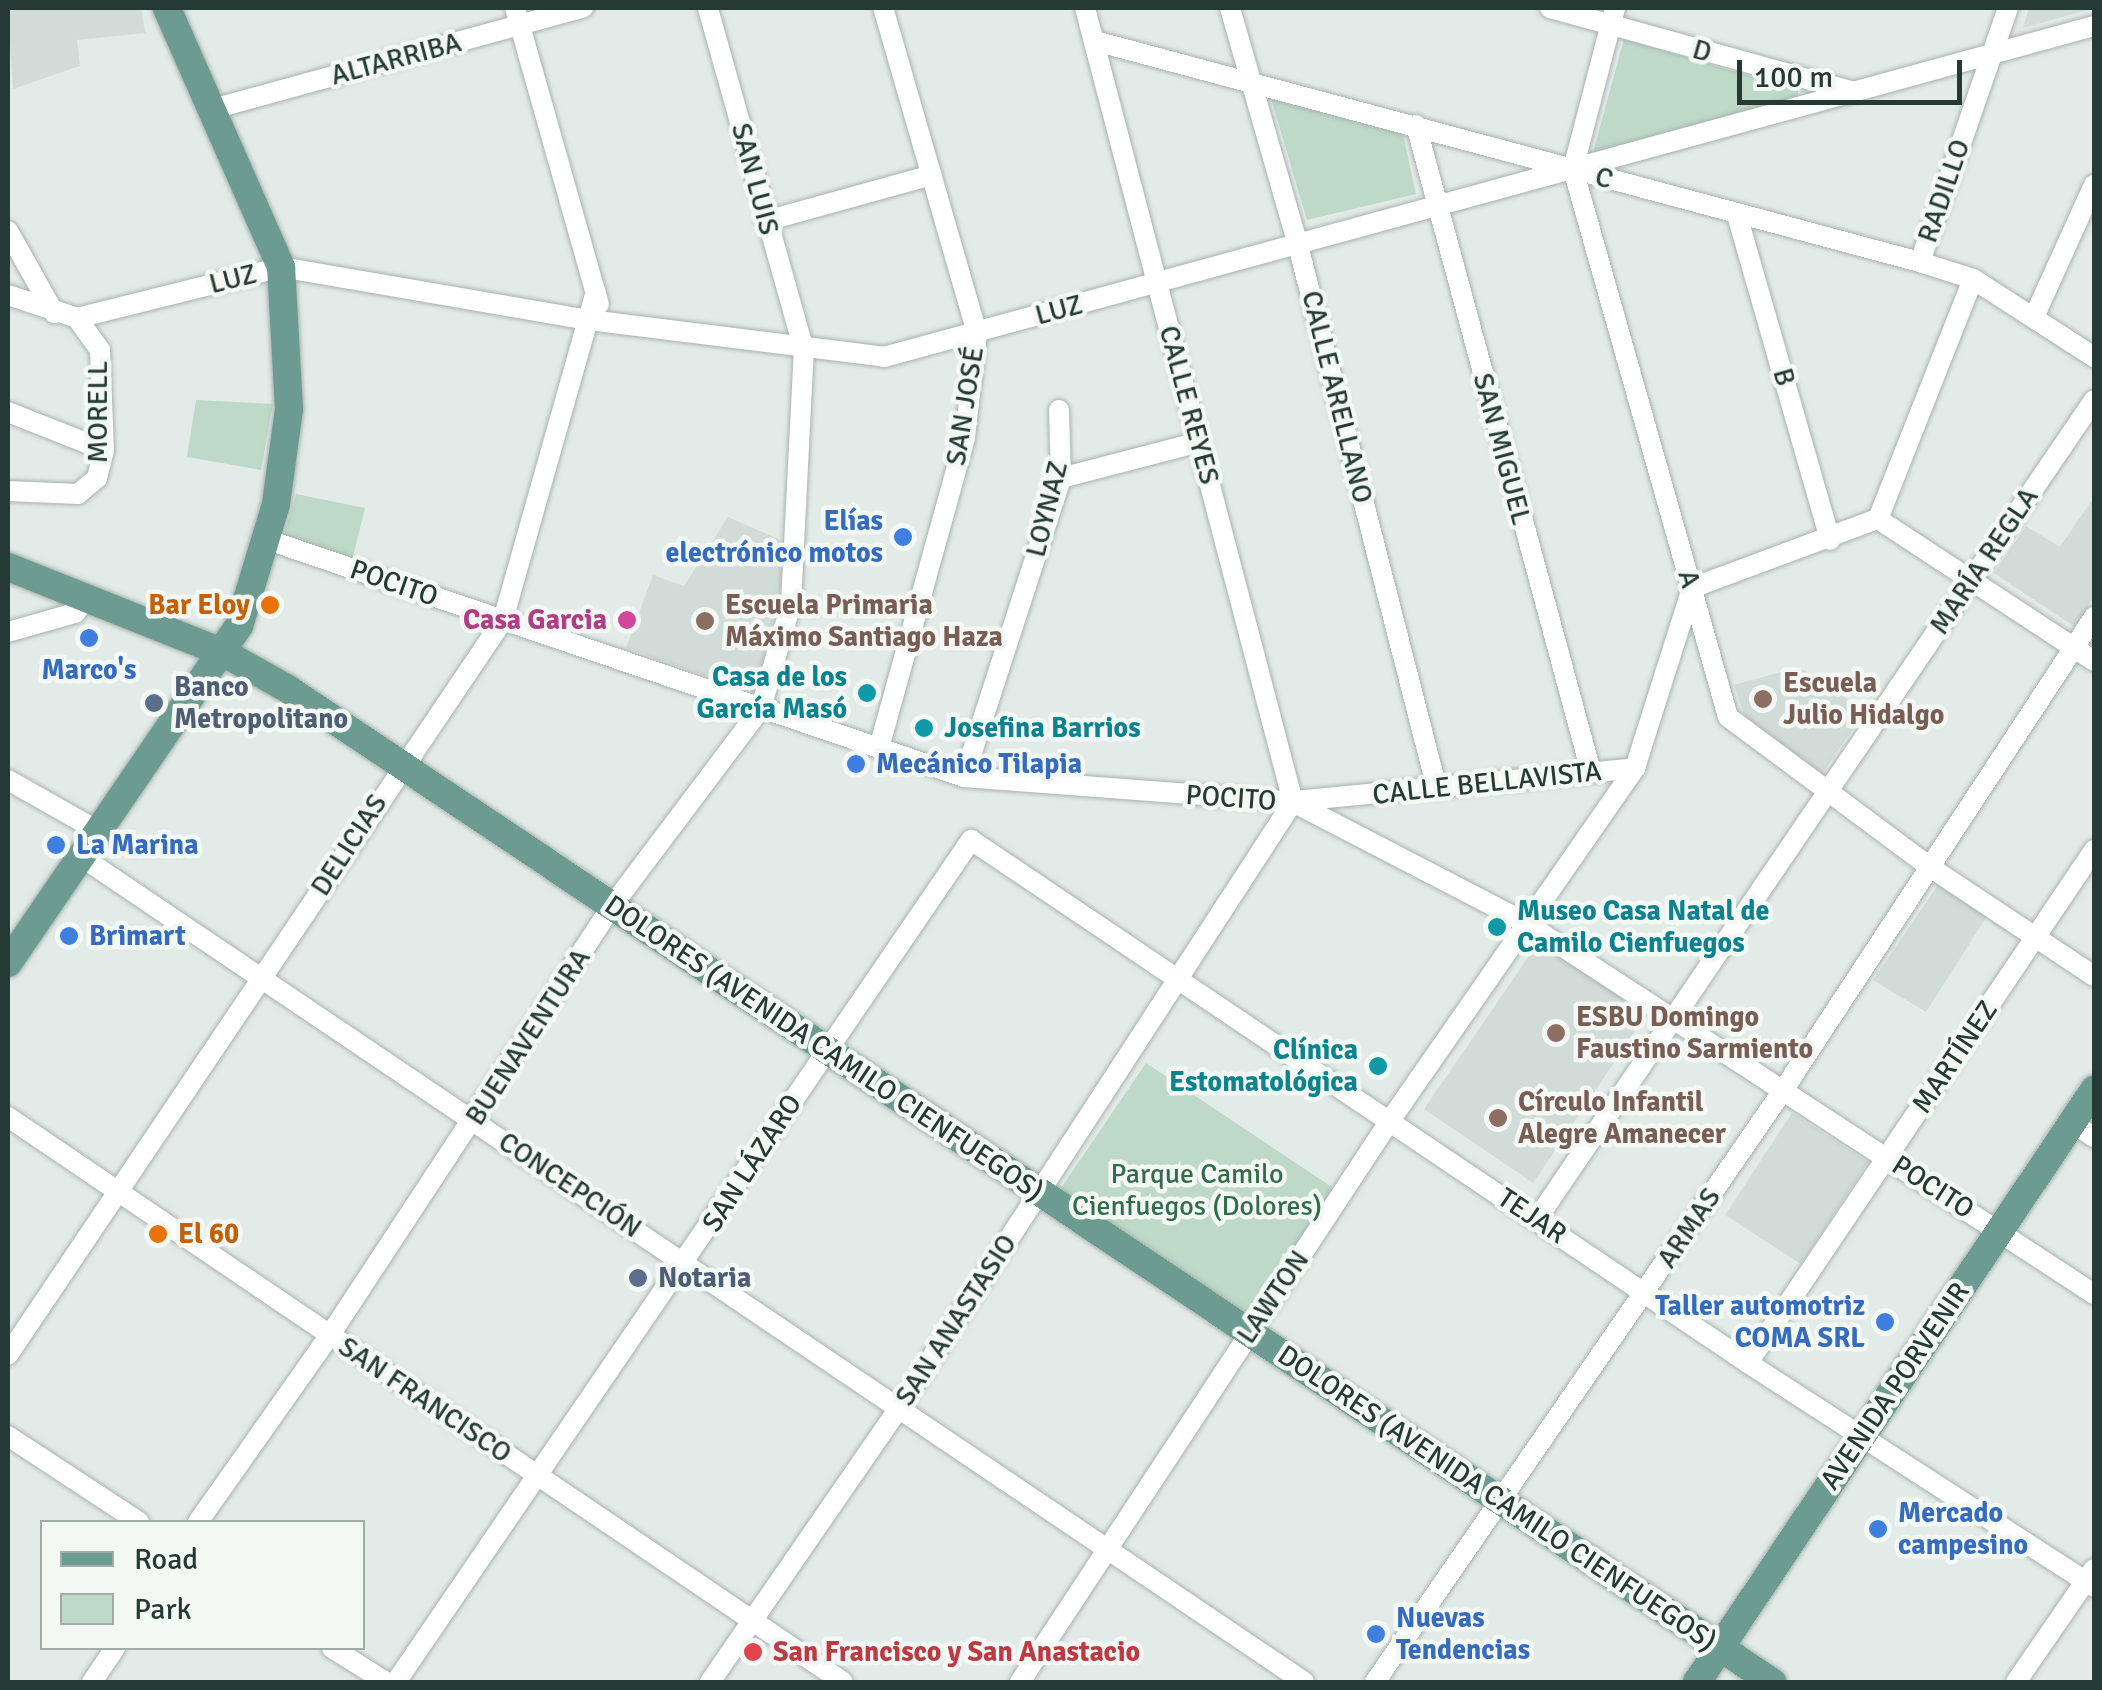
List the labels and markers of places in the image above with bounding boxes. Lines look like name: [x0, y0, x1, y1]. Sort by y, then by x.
place label: Elías electrónico motos: [666, 504, 883, 570]
marker: Elías electrónico motos: [892, 526, 914, 548]
place label: Bar Eloy: [148, 588, 250, 622]
place label: Escuela Primaria Máximo Santiago Haza: [725, 588, 1003, 654]
marker: Bar Eloy: [259, 594, 281, 616]
place label: Casa Garcia: [463, 603, 607, 637]
marker: Casa Garcia: [616, 609, 638, 631]
marker: Escuela Primaria Máximo Santiago Haza: [694, 610, 716, 632]
marker: Marco's: [78, 627, 100, 649]
place label: Marco's: [42, 653, 136, 687]
place label: Casa de los García Masó: [696, 660, 847, 726]
place label: Escuela Julio Hidalgo: [1783, 666, 1944, 732]
place label: Banco Metropolitano: [174, 670, 348, 736]
marker: Casa de los García Masó: [856, 682, 878, 704]
marker: Escuela Julio Hidalgo: [1752, 688, 1774, 710]
marker: Banco Metropolitano: [143, 692, 165, 714]
place label: Josefina Barrios: [944, 711, 1141, 745]
marker: Josefina Barrios: [913, 717, 935, 739]
place label: Mecánico Tilapia: [876, 747, 1082, 781]
marker: Mecánico Tilapia: [845, 753, 867, 775]
place label: La Marina: [76, 828, 199, 862]
marker: La Marina: [45, 834, 67, 856]
place label: Museo Casa Natal de Camilo Cienfuegos: [1517, 894, 1769, 960]
marker: Museo Casa Natal de Camilo Cienfuegos: [1486, 916, 1508, 938]
place label: Brimart: [89, 919, 186, 953]
marker: Brimart: [58, 925, 80, 947]
place label: ESBU Domingo Faustino Sarmiento: [1576, 1000, 1813, 1066]
marker: ESBU Domingo Faustino Sarmiento: [1545, 1022, 1567, 1044]
place label: Clínica Estomatológica: [1169, 1033, 1358, 1099]
marker: Clínica Estomatológica: [1367, 1055, 1389, 1077]
place label: Círculo Infantil Alegre Amanecer: [1518, 1085, 1726, 1151]
marker: Círculo Infantil Alegre Amanecer: [1487, 1107, 1509, 1129]
place label: El 60: [178, 1217, 239, 1251]
marker: El 60: [147, 1223, 169, 1245]
place label: Notaria: [658, 1261, 751, 1295]
marker: Notaria: [627, 1267, 649, 1289]
place label: Taller automotriz COMA SRL: [1655, 1289, 1865, 1355]
marker: Taller automotriz COMA SRL: [1874, 1311, 1896, 1333]
place label: Mercado campesino: [1898, 1496, 2028, 1562]
marker: Mercado campesino: [1867, 1518, 1889, 1540]
place label: Nuevas Tendencias: [1396, 1601, 1530, 1667]
marker: Nuevas Tendencias: [1365, 1623, 1387, 1645]
place label: San Francisco y San Anastacio: [773, 1635, 1140, 1669]
marker: San Francisco y San Anastacio: [742, 1641, 764, 1663]

